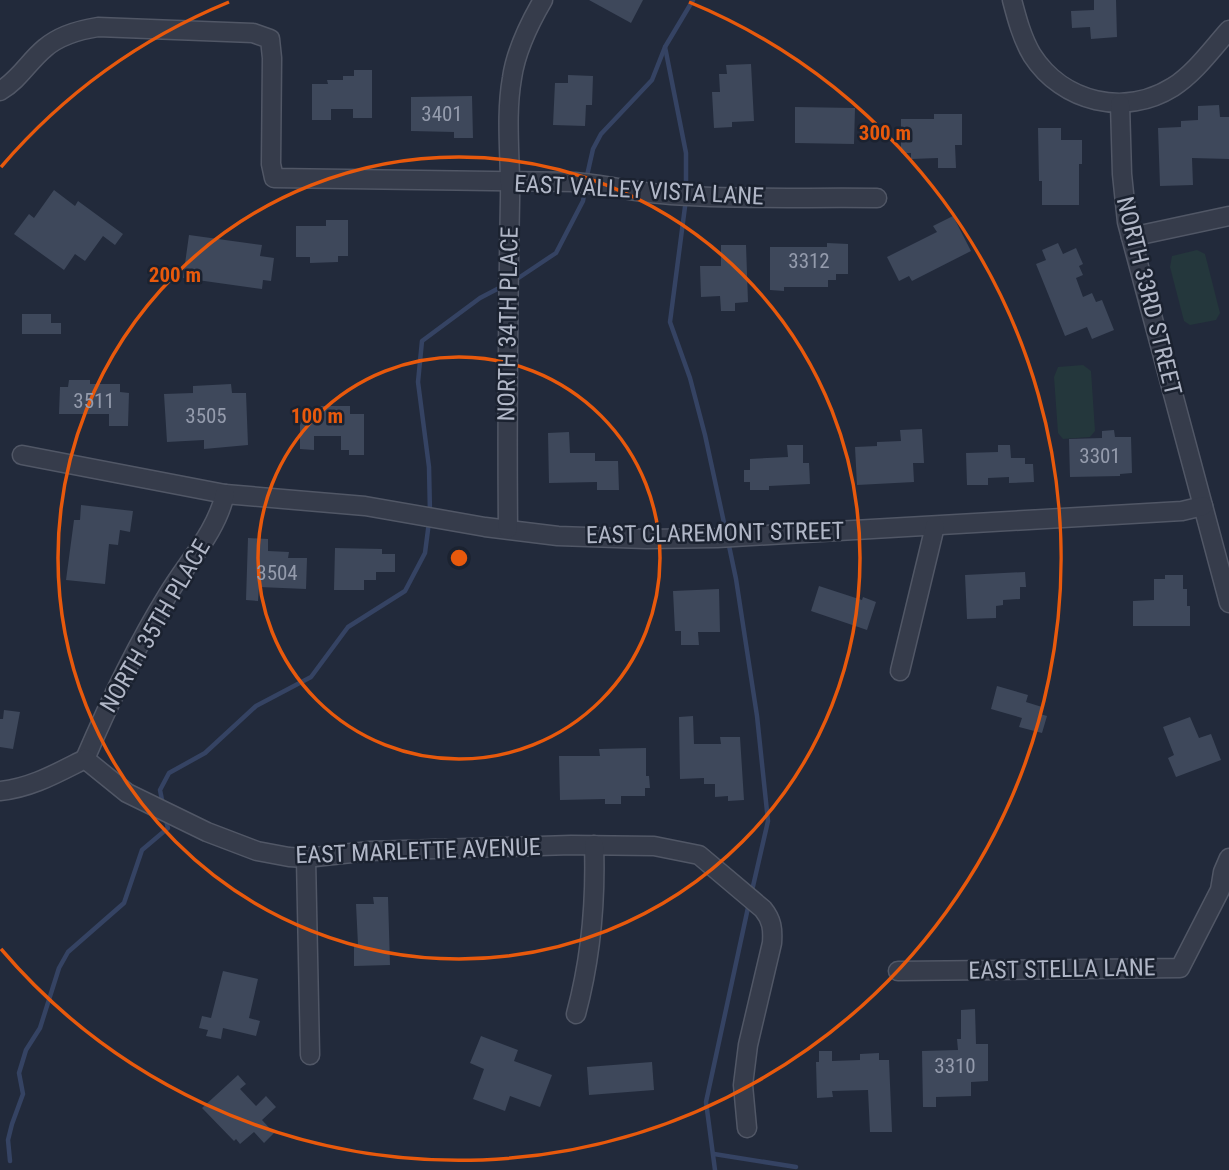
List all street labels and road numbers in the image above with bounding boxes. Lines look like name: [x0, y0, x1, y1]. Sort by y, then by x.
street label: EAST VALLEY VISTA LANE: [513, 169, 765, 211]
street label: NORTH 33RD STREET: [1111, 194, 1187, 398]
street label: NORTH 34TH PLACE: [492, 226, 524, 422]
street label: EAST CLAREMONT STREET: [586, 517, 844, 549]
street label: NORTH 35TH PLACE: [94, 535, 216, 717]
street label: EAST MARLETTE AVENUE: [295, 833, 541, 869]
street label: EAST STELLA LANE: [968, 953, 1156, 985]

